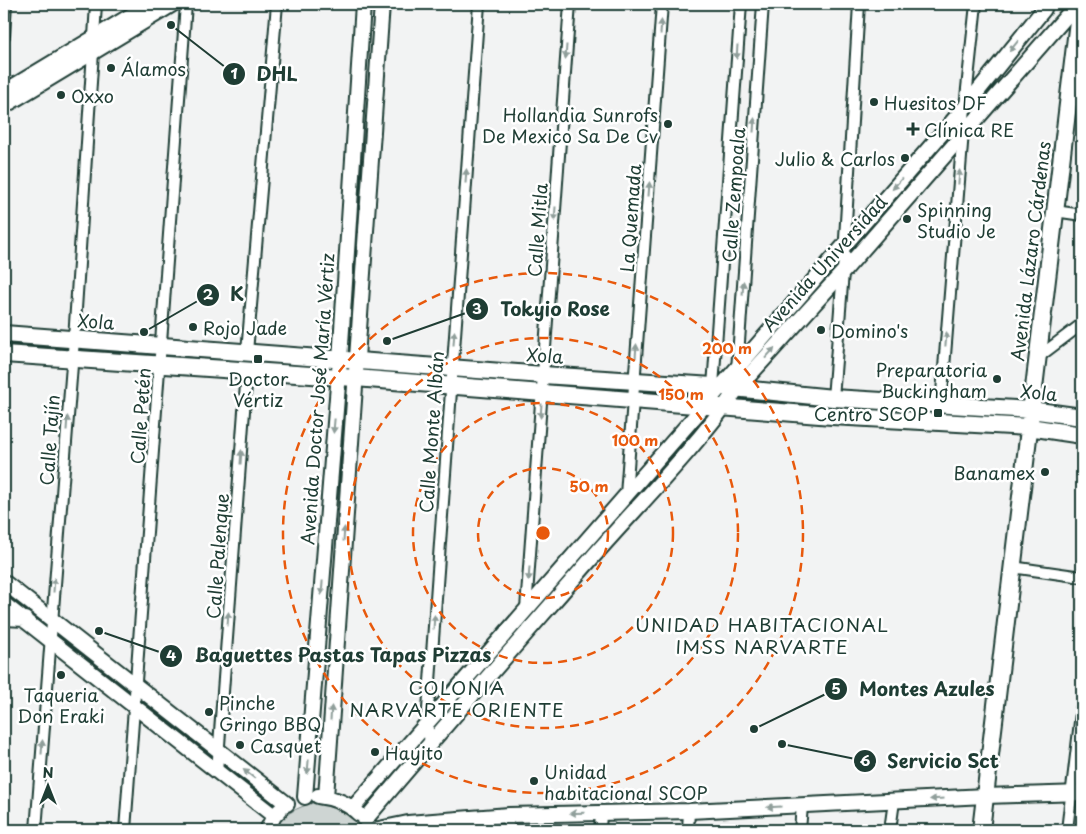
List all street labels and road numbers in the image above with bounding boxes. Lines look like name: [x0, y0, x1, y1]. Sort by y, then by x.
street label: Calle Zempoala: [715, 126, 751, 264]
street label: Avenida Lázaro Cárdenas: [1003, 140, 1057, 362]
street label: La Quemada: [613, 162, 647, 273]
street label: Calle Mitla: [520, 181, 554, 278]
street label: Avenida Universidad: [755, 189, 893, 337]
street label: Avenida Doctor José María Vértiz: [293, 252, 341, 546]
street label: Xola: [77, 306, 116, 336]
street label: Xola: [526, 340, 565, 370]
street label: Calle Monte Albán: [412, 350, 450, 514]
street label: Calle Petén: [123, 367, 157, 465]
street label: Xola: [1019, 377, 1060, 407]
street label: Calle Tajín: [32, 394, 66, 486]
street label: Calle Palenque: [199, 492, 235, 620]

